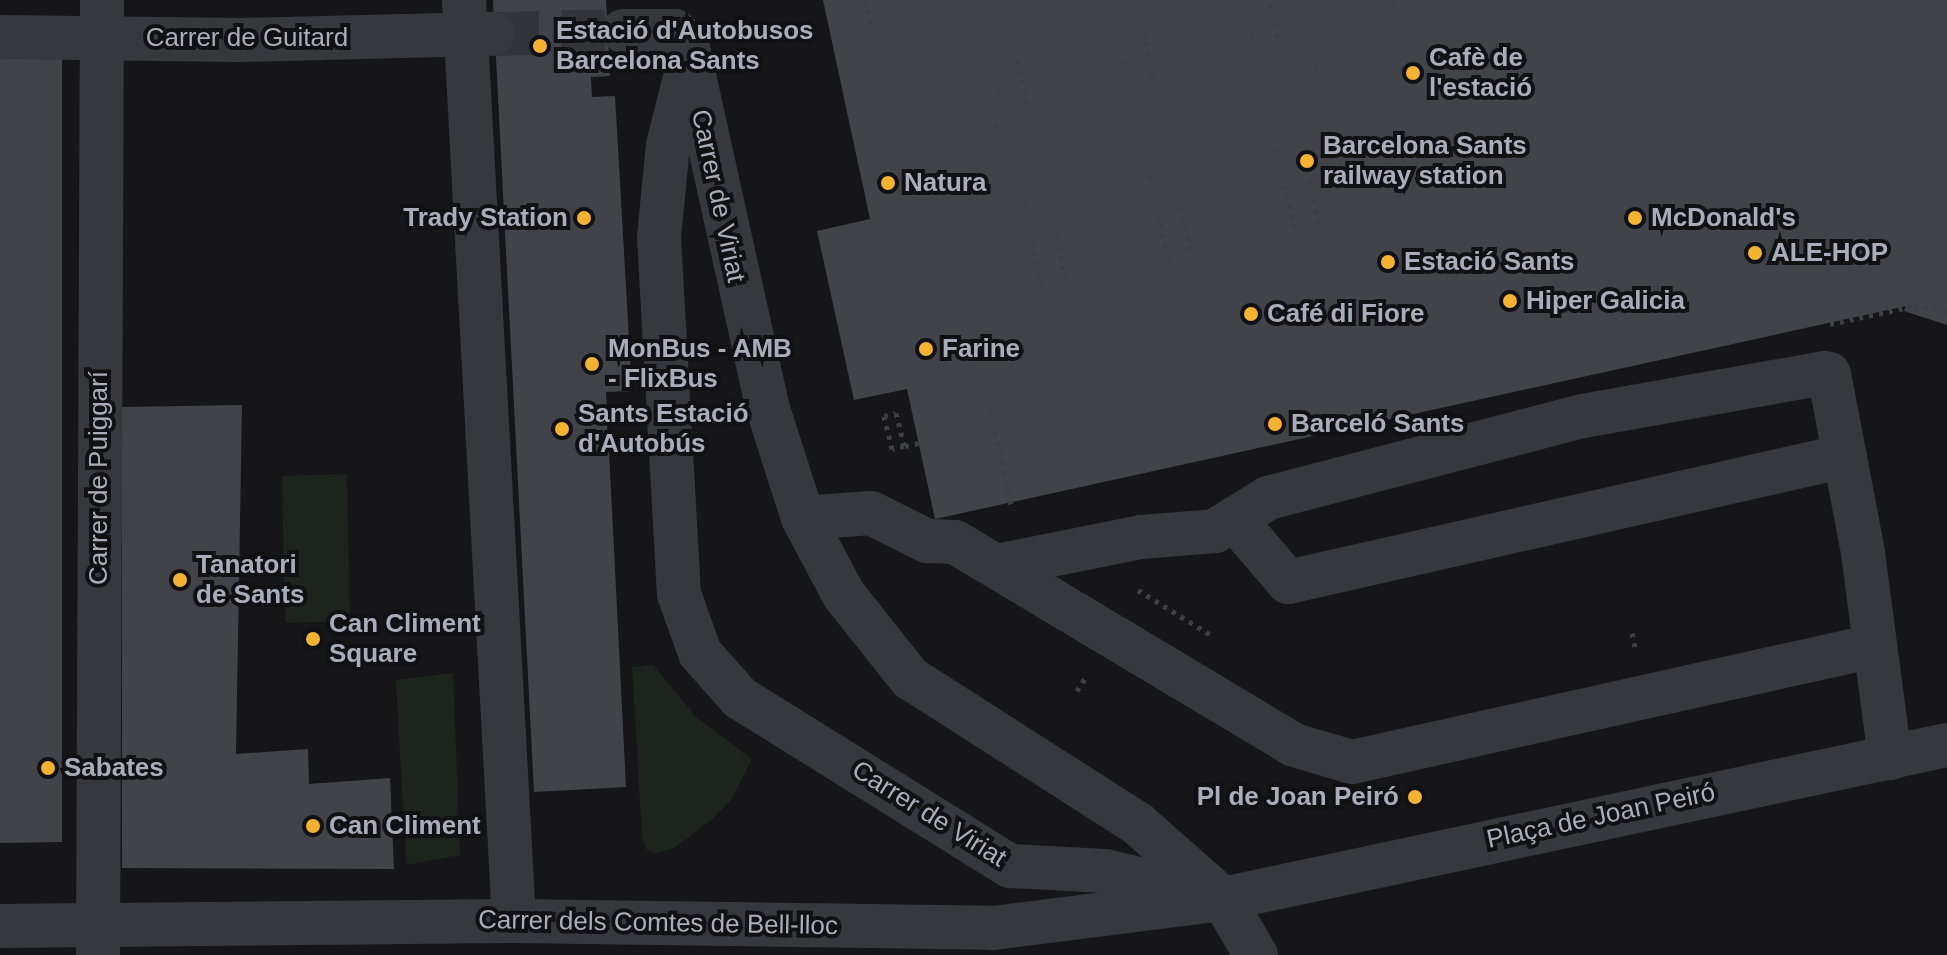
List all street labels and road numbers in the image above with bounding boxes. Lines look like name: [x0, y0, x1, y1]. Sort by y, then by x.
street label: Carrer de Guitard: [146, 22, 348, 54]
street label: Carrer de Viriat: [684, 107, 752, 285]
street label: Carrer de Puiggarí: [83, 371, 115, 585]
street label: Carrer de Viriat: [846, 754, 1012, 874]
street label: Plaça de Joan Peiró: [1484, 777, 1718, 855]
street label: Carrer dels Comtes de Bell-lloc: [478, 904, 838, 942]

